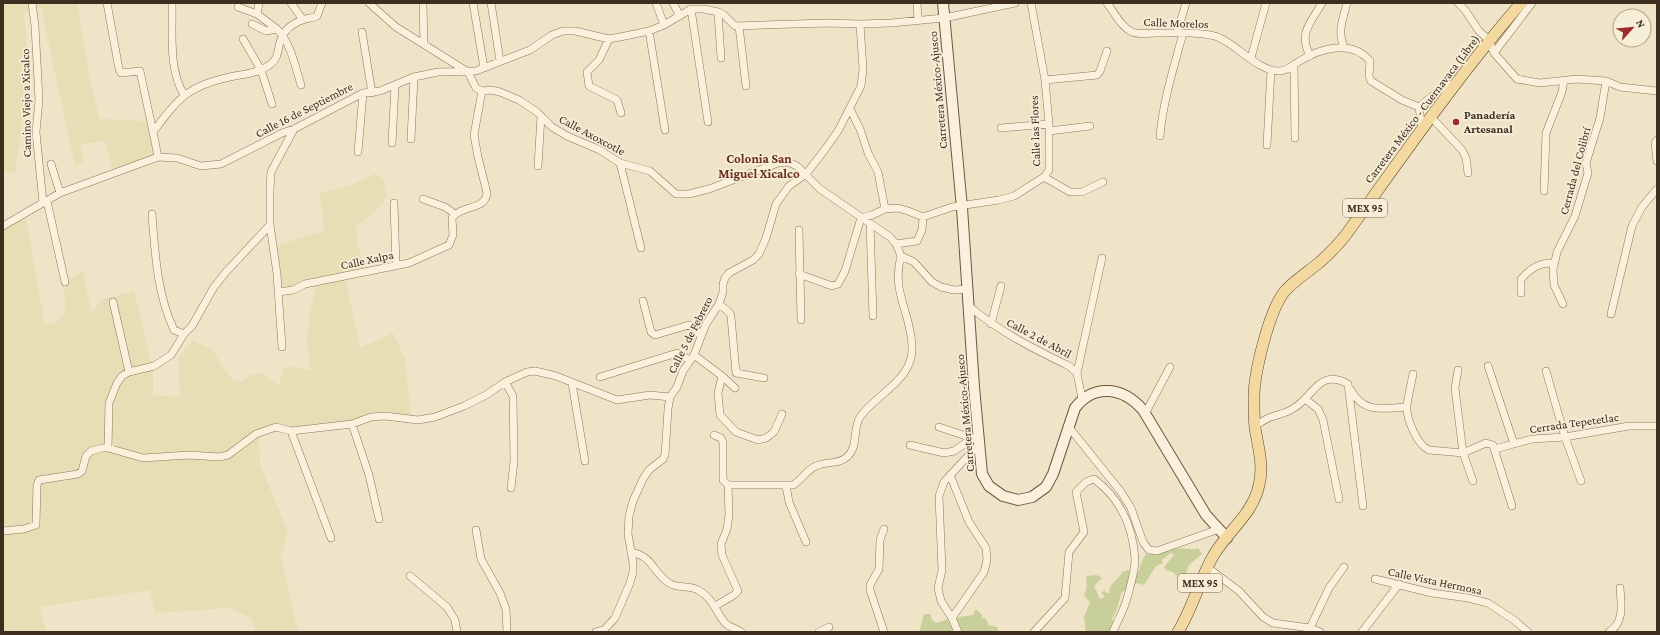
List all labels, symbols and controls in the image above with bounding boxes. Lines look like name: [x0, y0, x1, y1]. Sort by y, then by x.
north arrow: [1612, 8, 1652, 48]
street label: Calle Morelos: [1143, 15, 1209, 31]
text: N: [1634, 17, 1648, 30]
street label: Carretera México-Ajusco: [926, 31, 950, 149]
street label: Carretera México - Cuernavaca (Libre): [1362, 32, 1482, 186]
street label: Camino Viejo a Xicalco: [18, 49, 34, 157]
street label: Calle 16 de Septiembre: [253, 79, 355, 141]
street label: Calle las Flores: [1027, 95, 1043, 167]
place label: Panadería Artesanal: [1463, 108, 1515, 136]
street label: Calle Axoxcotle: [557, 112, 627, 158]
marker: Panadería Artesanal: [1451, 117, 1461, 127]
street label: Cerrada del Colibrí: [1557, 125, 1594, 216]
district label: Colonia San Miguel Xicalco: [718, 151, 800, 181]
road number: MEX 95: [1343, 199, 1387, 217]
street label: Calle Xalpa: [339, 247, 395, 272]
street label: Calle 5 de Febrero: [665, 294, 715, 376]
street label: Calle 2 de Abril: [1004, 315, 1074, 361]
street label: Carretera México-Ajusco: [953, 354, 977, 472]
street label: Cerrada Tepetetlac: [1528, 410, 1620, 436]
street label: Calle Vista Hermosa: [1387, 564, 1484, 598]
road number: MEX 95: [1178, 574, 1222, 592]

